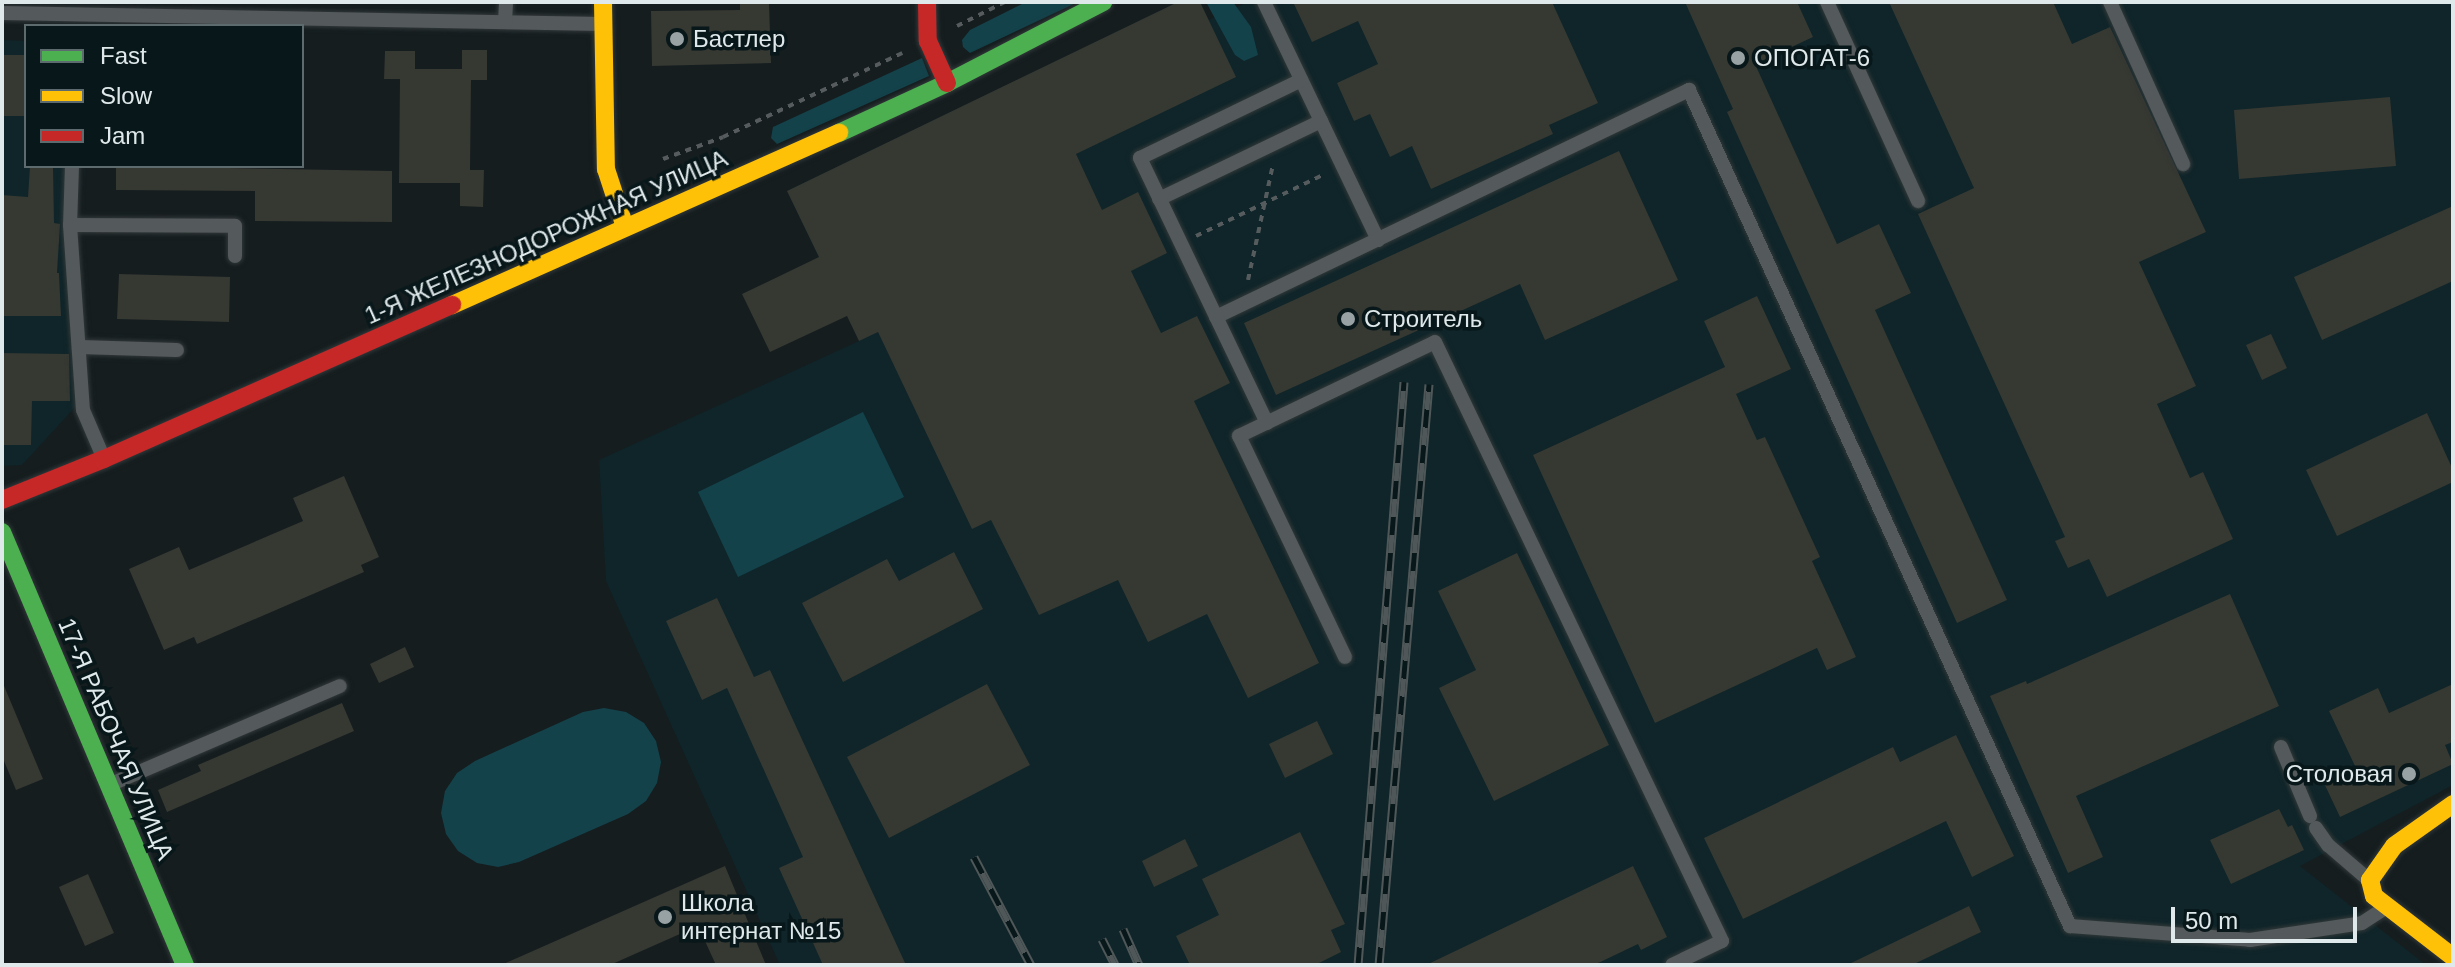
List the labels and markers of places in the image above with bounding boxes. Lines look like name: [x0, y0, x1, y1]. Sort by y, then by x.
place label: Бастлер: [693, 25, 785, 53]
marker: Бастлер: [668, 30, 686, 48]
place label: ОПОГАТ-6: [1754, 44, 1870, 72]
marker: ОПОГАТ-6: [1729, 49, 1747, 67]
place label: Строитель: [1364, 305, 1482, 333]
marker: Строитель: [1339, 310, 1357, 328]
place label: Столовая: [2286, 760, 2393, 788]
marker: Столовая: [2400, 765, 2418, 783]
place label: Школа интернат №15: [681, 889, 841, 945]
marker: Школа интернат №15: [656, 908, 674, 926]

